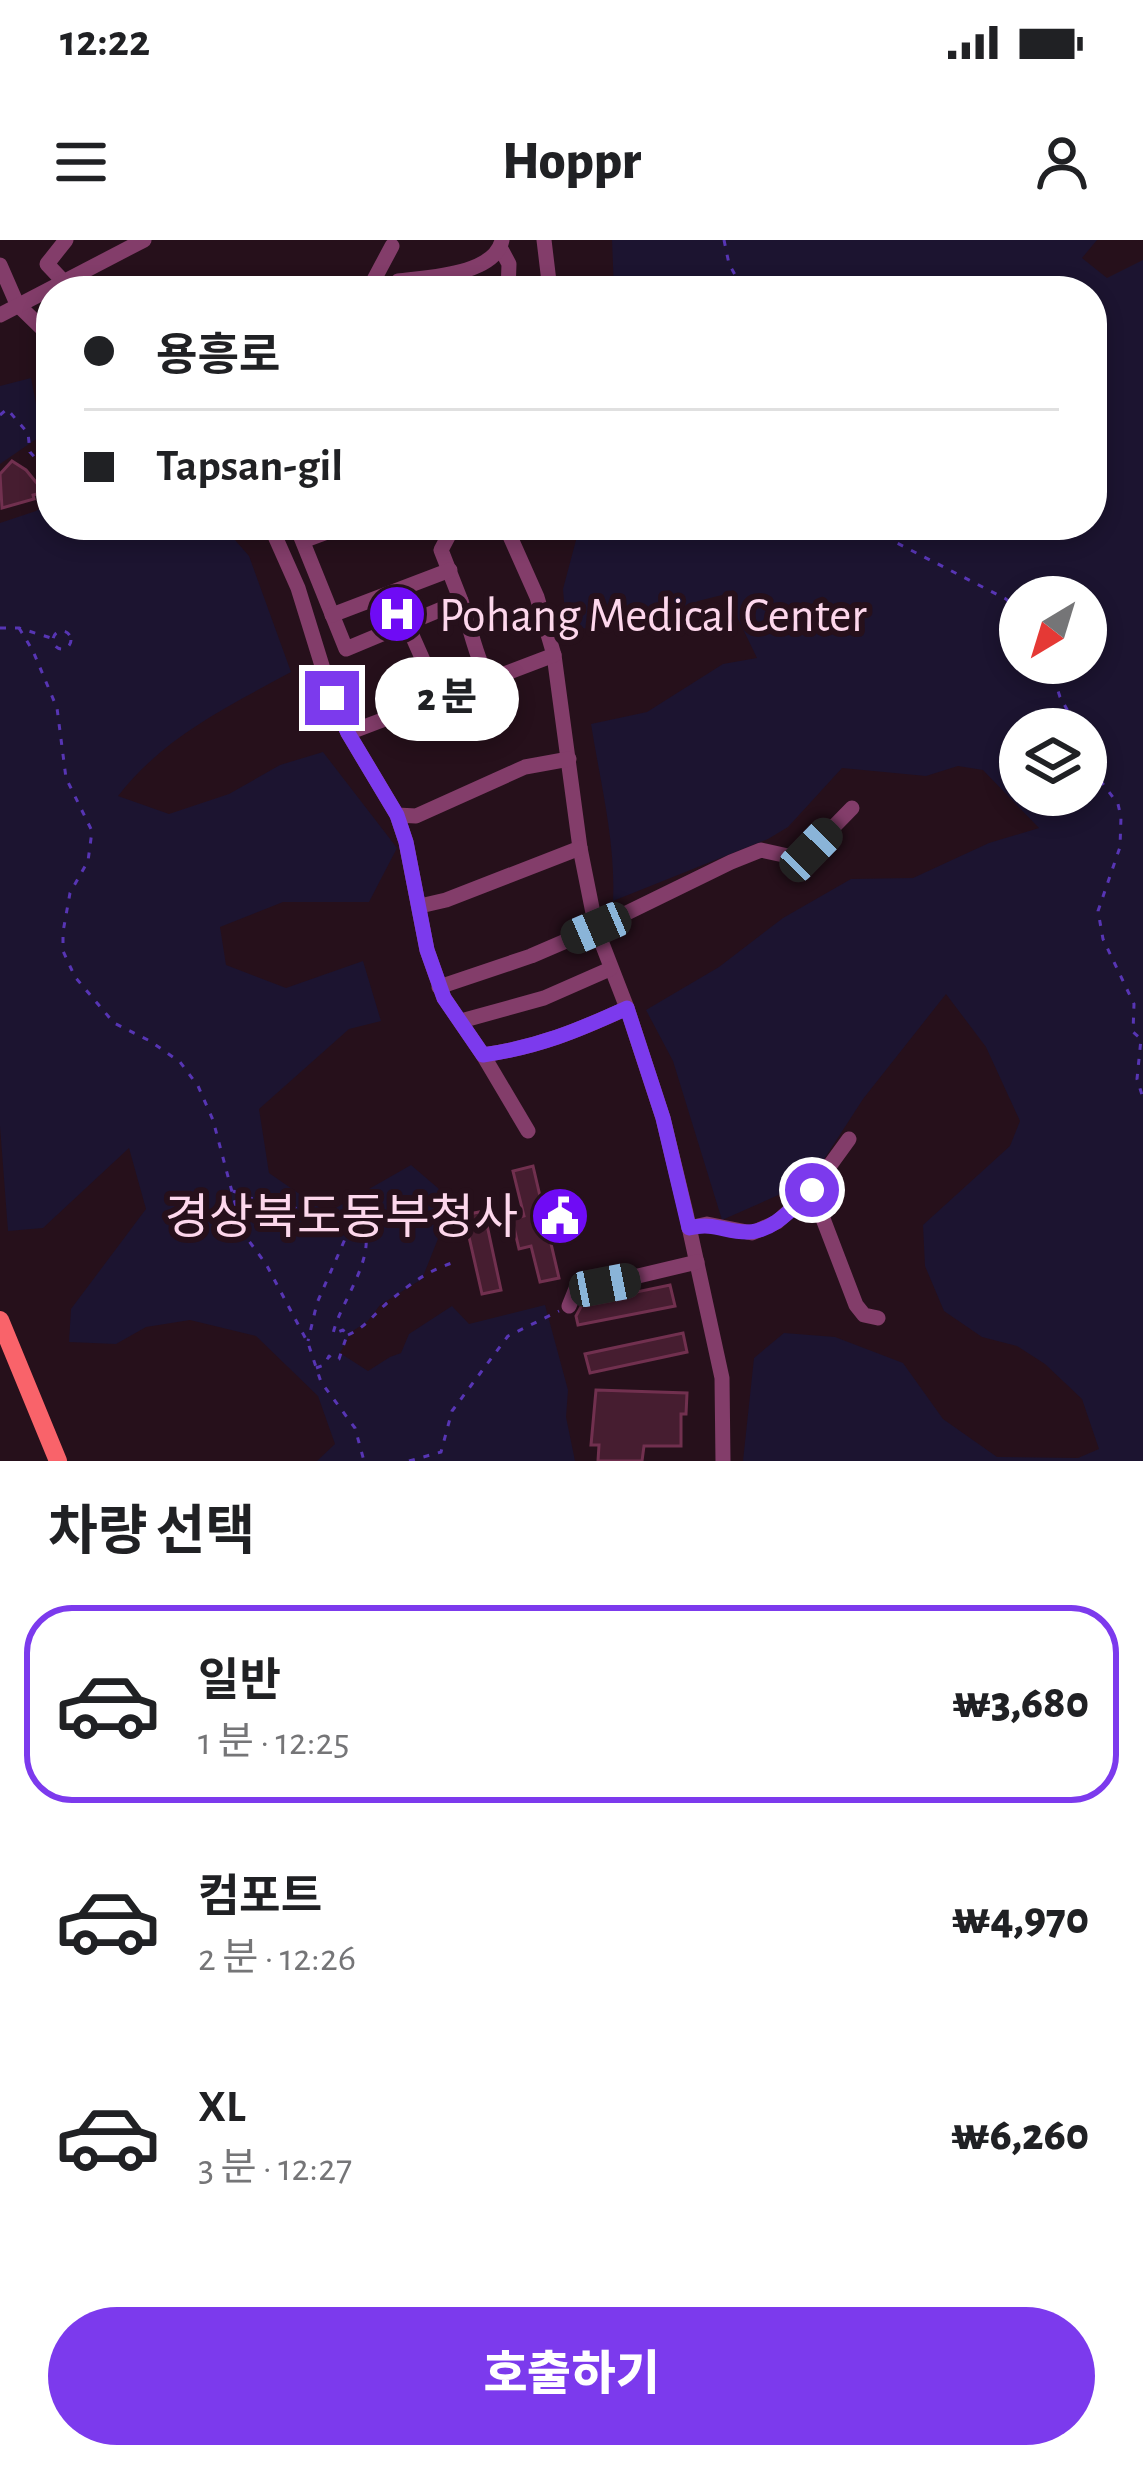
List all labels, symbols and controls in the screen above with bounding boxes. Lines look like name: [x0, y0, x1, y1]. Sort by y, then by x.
text: 12:22: [60, 19, 150, 64]
icon: menu: [48, 129, 114, 195]
icon: person: [1029, 129, 1095, 195]
text: Hoppr: [502, 135, 641, 189]
text: 용흥로: [156, 334, 280, 379]
text: Tapsan-gil: [156, 444, 343, 489]
north arrow: [999, 576, 1107, 684]
map controls: [999, 576, 1107, 816]
hospital icon: Pohang Medical Center: [366, 583, 428, 645]
place label: Pohang Medical Center: [439, 593, 867, 641]
callout: 2 분: [374, 656, 518, 740]
route end: [305, 671, 359, 725]
text: 2 분: [417, 679, 477, 718]
button: layers: [999, 708, 1107, 816]
car: [773, 812, 849, 888]
car: [556, 897, 636, 959]
route start: [785, 1163, 839, 1217]
public building icon: 경상북도동부청사: [529, 1185, 591, 1247]
place label: 경상북도동부청사: [165, 1193, 518, 1243]
car: [566, 1260, 644, 1310]
text: 차량 선택: [48, 1506, 255, 1560]
icon: car: [54, 1650, 162, 1758]
text: 일반: [198, 1659, 281, 1704]
text: ₩3,680: [952, 1681, 1089, 1726]
text: 1 분 · 12:25: [198, 1723, 350, 1762]
icon: car: [54, 1866, 162, 1974]
text: 컴포트: [198, 1875, 322, 1920]
text: ₩4,970: [952, 1897, 1089, 1942]
text: 2 분 · 12:26: [198, 1939, 356, 1978]
icon: car: [54, 2082, 162, 2190]
text: XL: [198, 2085, 246, 2130]
text: ₩6,260: [951, 2113, 1089, 2158]
text: 3 분 · 12:27: [198, 2149, 352, 2188]
button: 호출하기: [48, 2307, 1095, 2445]

